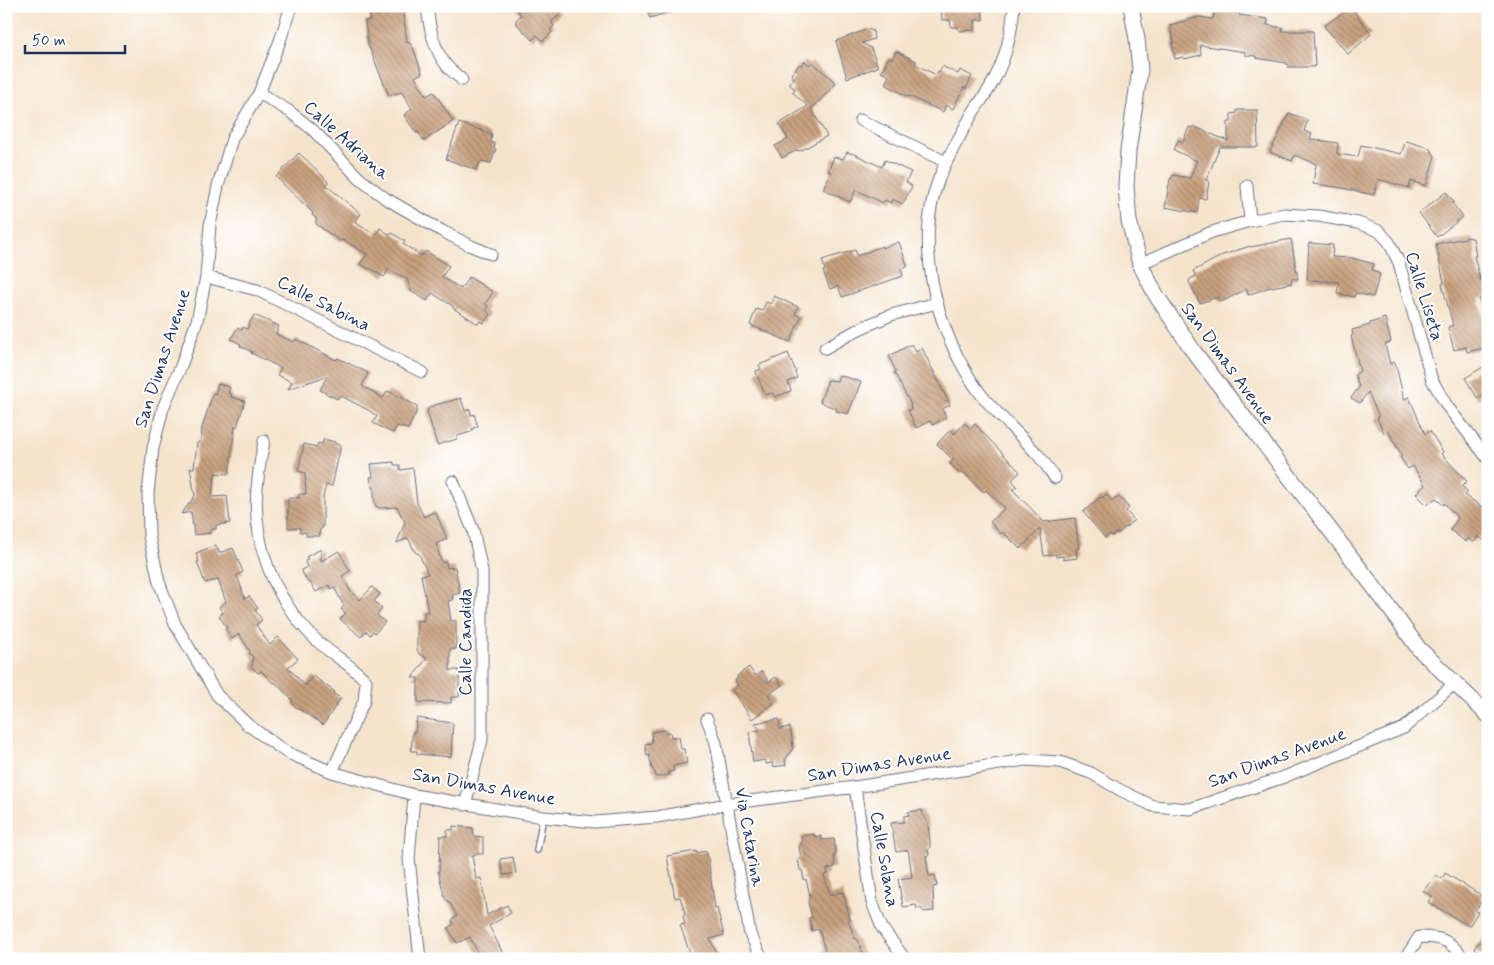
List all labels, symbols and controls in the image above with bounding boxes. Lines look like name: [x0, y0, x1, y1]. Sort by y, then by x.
scale bar: [25, 22, 125, 54]
text: 50 m: [32, 31, 66, 51]
street label: Calle Adriana: [298, 96, 395, 186]
street label: Calle Liseta: [1399, 249, 1449, 344]
street label: Calle Sabina: [273, 270, 374, 338]
street label: San Dimas Avenue: [129, 286, 197, 431]
street label: San Dimas Avenue: [1175, 298, 1280, 429]
street label: Calle Candida: [454, 588, 478, 696]
street label: San Dimas Avenue: [1205, 722, 1350, 794]
street label: San Dimas Avenue: [806, 742, 953, 788]
street label: San Dimas Avenue: [410, 763, 557, 811]
street label: Via Catarina: [728, 786, 770, 889]
street label: Calle Solana: [864, 810, 904, 909]

